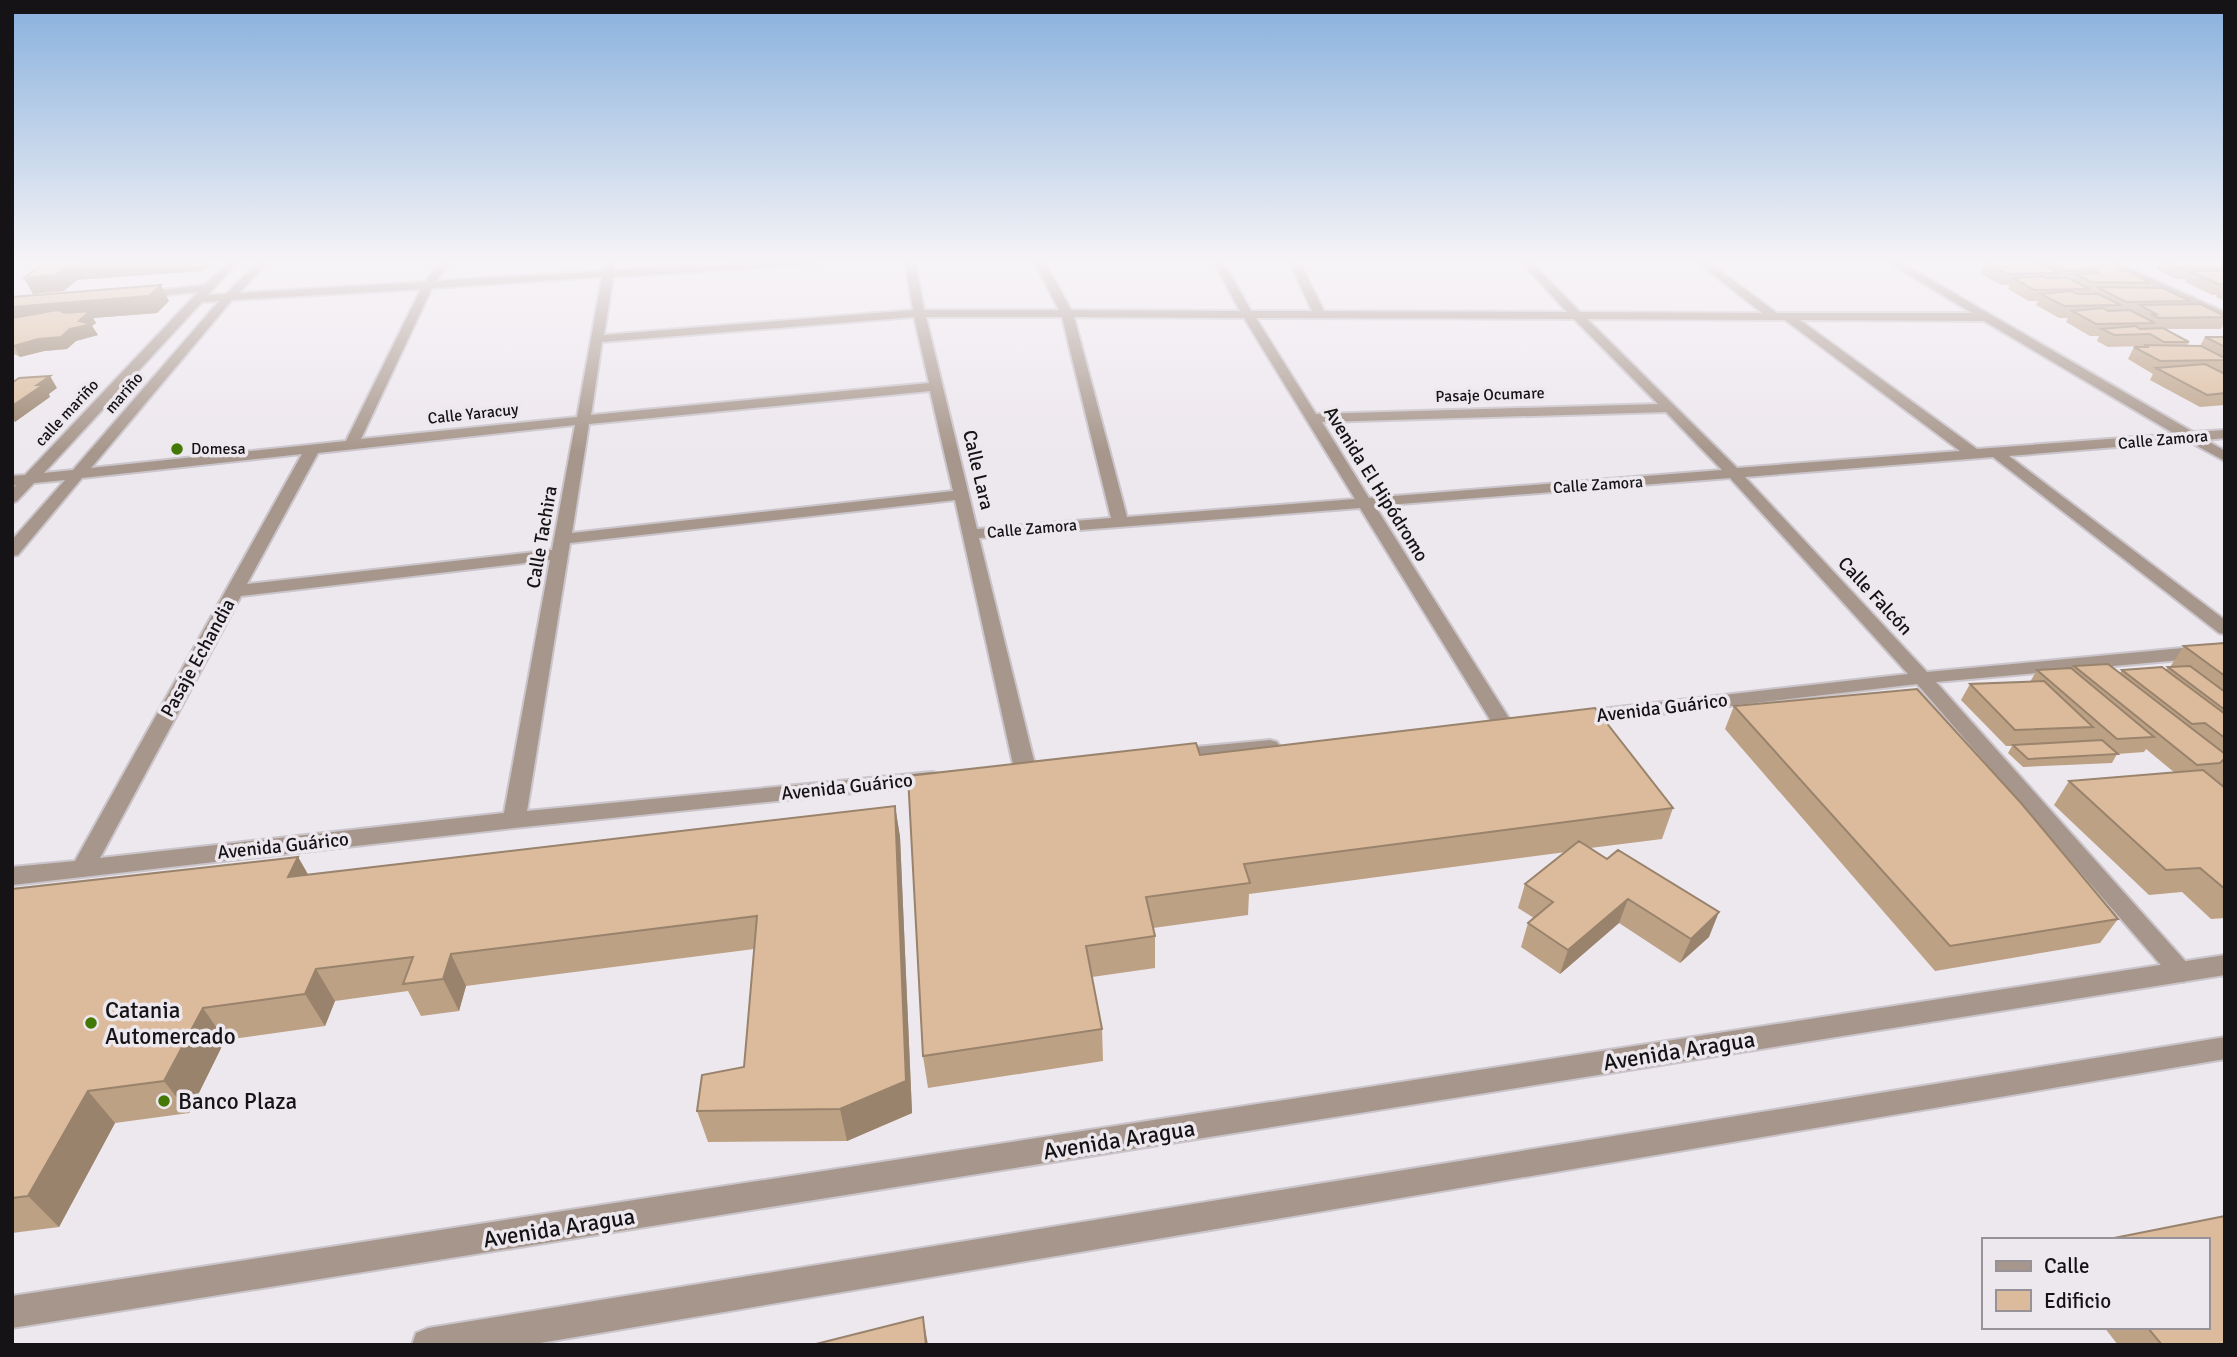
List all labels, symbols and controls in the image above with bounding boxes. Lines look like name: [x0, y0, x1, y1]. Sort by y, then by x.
street label: mariño: [101, 368, 147, 418]
street label: calle mariño: [31, 375, 103, 451]
street label: Pasaje Ocumare: [1435, 383, 1545, 407]
street label: Calle Yaracuy: [427, 399, 520, 429]
street label: Avenida El Hipódromo: [1318, 402, 1434, 566]
street label: Calle Zamora: [2117, 426, 2209, 454]
street label: Calle Lara: [957, 428, 999, 512]
place label: Domesa: [191, 439, 246, 459]
marker: Domesa: [169, 441, 185, 457]
street label: Calle Zamora: [1552, 472, 1644, 498]
street label: Calle Tachira: [521, 484, 563, 590]
street label: Calle Zamora: [986, 515, 1078, 543]
street label: Calle Falcón: [1833, 552, 1917, 640]
street label: Pasaje Echandia: [156, 595, 240, 721]
street label: Avenida Guárico: [1595, 688, 1729, 728]
street label: Avenida Guárico: [780, 768, 914, 806]
street label: Avenida Guárico: [216, 827, 350, 865]
place label: Catania Automercado: [105, 996, 236, 1051]
marker: Catania Automercado: [83, 1015, 99, 1031]
street label: Avenida Aragua: [1601, 1025, 1757, 1077]
place label: Banco Plaza: [178, 1087, 297, 1116]
marker: Banco Plaza: [156, 1093, 172, 1109]
street label: Avenida Aragua: [1041, 1114, 1197, 1166]
street label: Avenida Aragua: [481, 1202, 637, 1254]
legend: [1982, 1238, 2209, 1329]
text: Calle: [2044, 1253, 2090, 1279]
text: Edificio: [2044, 1288, 2111, 1314]

